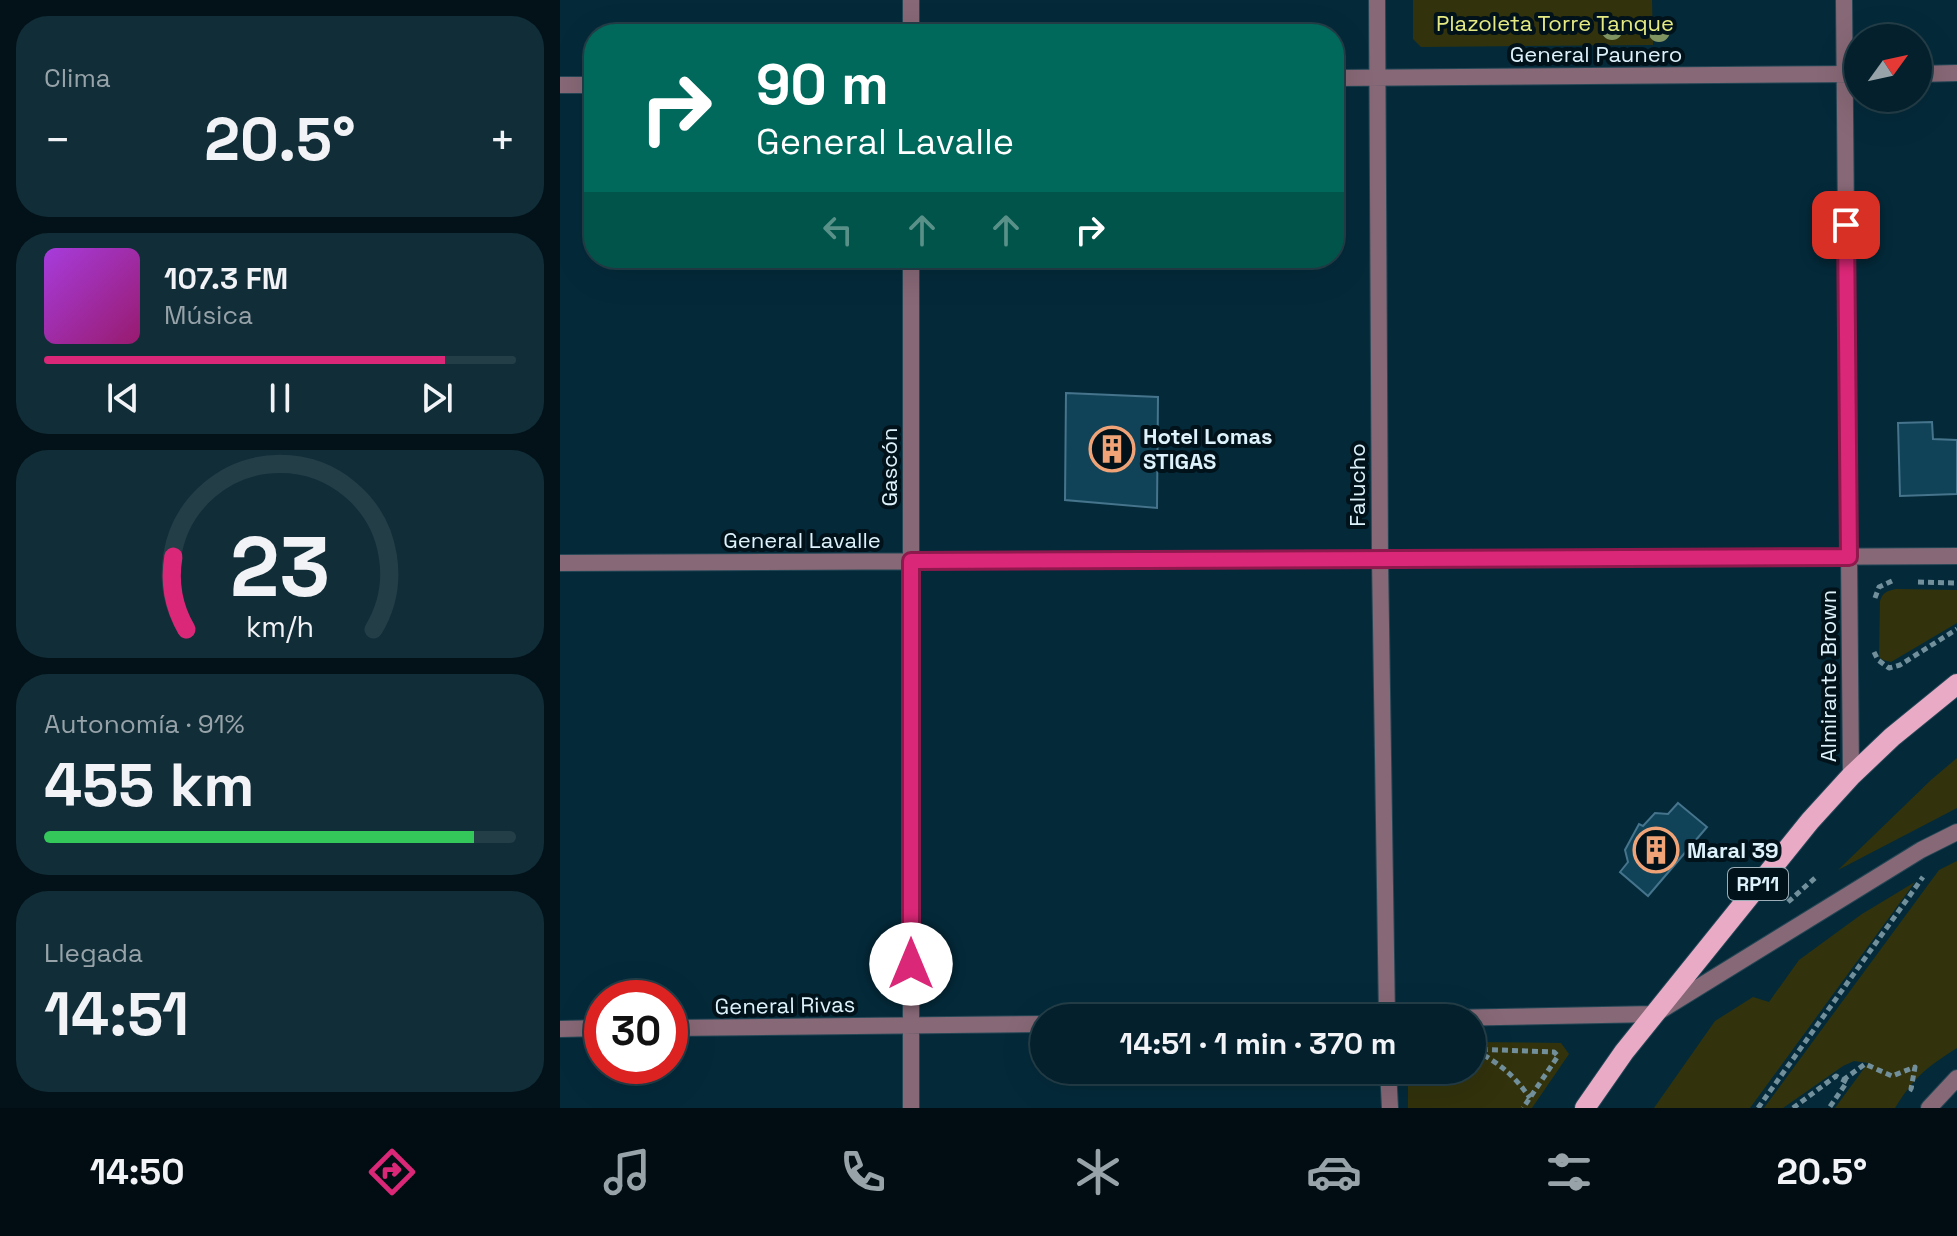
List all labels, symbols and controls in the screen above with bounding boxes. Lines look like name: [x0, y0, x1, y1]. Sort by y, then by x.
park label: Plazoleta Torre Tanque: [1436, 9, 1674, 37]
north arrow: [1844, 24, 1932, 112]
map controls: [1844, 24, 1932, 112]
street label: General Paunero: [1510, 40, 1682, 68]
text: 90 m: [756, 49, 889, 120]
icon: right: [624, 56, 728, 160]
text: Clima: [44, 61, 111, 95]
text: 20.5°: [204, 101, 356, 178]
text: −: [44, 112, 71, 168]
text: +: [489, 112, 516, 168]
text: General Lavalle: [756, 119, 1014, 165]
pin: [1812, 191, 1880, 259]
icon: arrive: [1824, 203, 1868, 247]
icon: left: [816, 208, 860, 252]
icon: ahead: [900, 208, 944, 252]
icon: ahead: [984, 208, 1028, 252]
icon: right: [1068, 208, 1112, 252]
text: 107.3 FM: [164, 259, 288, 298]
text: Música: [164, 298, 253, 332]
icon: previous: [101, 376, 145, 420]
icon: pause: [258, 376, 302, 420]
icon: next: [415, 376, 459, 420]
place label: Hotel Lomas STIGAS: [1143, 422, 1273, 475]
building icon: Hotel Lomas STIGAS: [1088, 425, 1136, 473]
street label: Gascón: [875, 428, 903, 506]
street label: Falucho: [1343, 443, 1371, 527]
text: 23: [230, 514, 330, 620]
street label: General Lavalle: [723, 526, 881, 554]
street label: Almirante Brown: [1814, 590, 1842, 762]
text: km/h: [246, 609, 314, 645]
text: Autonomía · 91%: [44, 707, 245, 741]
text: 455 km: [44, 747, 254, 824]
building icon: Maral 39: [1632, 826, 1680, 874]
place label: Maral 39: [1687, 836, 1779, 864]
road number: RP11: [1728, 868, 1788, 900]
position arrow: [869, 922, 953, 1006]
text: Llegada: [44, 936, 143, 970]
text: 14:51: [44, 976, 189, 1053]
speed limit sign: 30: [584, 980, 688, 1084]
street label: General Rivas: [714, 990, 856, 1020]
text: 14:51 · 1 min · 370 m: [1120, 1024, 1396, 1063]
icon: directions: [364, 1144, 420, 1200]
icon: music: [599, 1144, 655, 1200]
icon: phone: [835, 1144, 891, 1200]
icon: climate: [1070, 1144, 1126, 1200]
icon: car: [1306, 1144, 1362, 1200]
icon: filters: [1541, 1144, 1597, 1200]
text: 14:50: [90, 1149, 185, 1195]
text: 20.5°: [1776, 1149, 1867, 1195]

